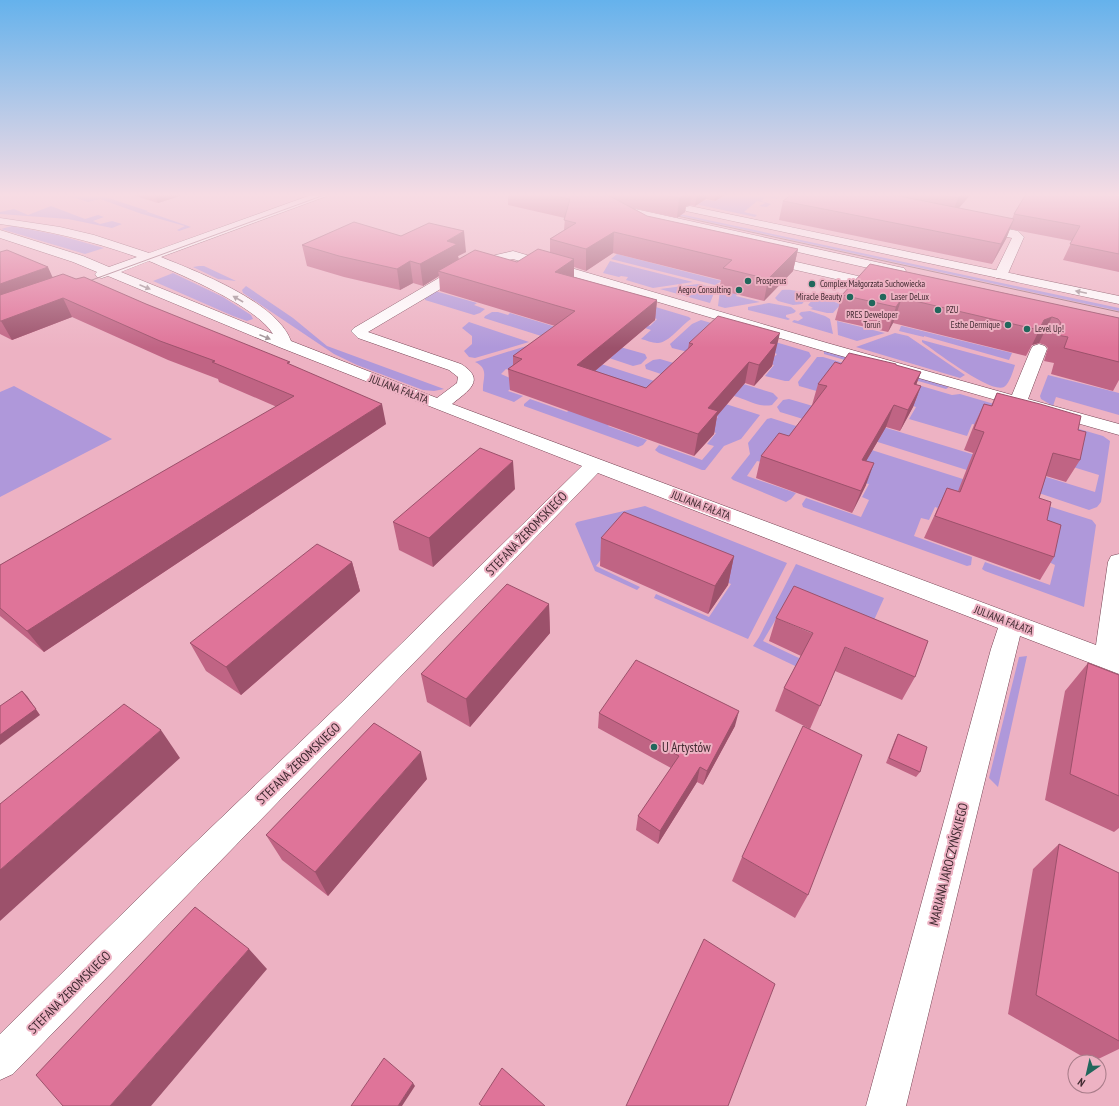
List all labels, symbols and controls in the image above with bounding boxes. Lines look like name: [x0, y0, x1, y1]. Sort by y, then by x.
place label: Prosperus: [756, 275, 786, 286]
marker: Prosperus: [743, 276, 753, 286]
place label: Complex Małgorzata Suchowiecka: [820, 278, 925, 289]
marker: Complex Małgorzata Suchowiecka: [807, 279, 817, 289]
one-way arrow: [139, 284, 151, 290]
place label: Aegro Consulting: [678, 284, 731, 295]
marker: Aegro Consulting: [734, 285, 744, 295]
one-way arrow: [1075, 289, 1087, 295]
place label: Miracle Beauty: [796, 291, 843, 302]
place label: Laser DeLux: [891, 291, 929, 302]
marker: Miracle Beauty: [845, 292, 855, 302]
marker: Laser DeLux: [878, 292, 888, 302]
one-way arrow: [232, 295, 244, 302]
marker: PRES Deweloper Toruń: [867, 298, 877, 308]
place label: PZU: [946, 304, 959, 315]
marker: PZU: [933, 305, 943, 315]
place label: PRES Deweloper Toruń: [846, 309, 898, 330]
place label: Esthe Dermique: [951, 319, 1000, 330]
marker: Esthe Dermique: [1003, 320, 1013, 330]
place label: Level Up!: [1035, 323, 1064, 334]
marker: Level Up!: [1022, 324, 1032, 334]
one-way arrow: [260, 334, 272, 340]
street label: JULIANA FAŁATA: [366, 371, 431, 407]
street label: JULIANA FAŁATA: [668, 487, 733, 523]
street label: STEFANA ŻEROMSKIEGO: [482, 488, 571, 579]
street label: JULIANA FAŁATA: [971, 602, 1036, 638]
street label: STEFANA ŻEROMSKIEGO: [253, 719, 344, 808]
place label: U Artystów: [662, 739, 711, 756]
marker: U Artystów: [649, 742, 659, 752]
street label: MARIANA JAROCZYŃSKIEGO: [925, 801, 972, 927]
street label: STEFANA ŻEROMSKIEGO: [24, 947, 114, 1037]
north arrow: [1067, 1054, 1107, 1094]
text: N: [1075, 1075, 1088, 1090]

